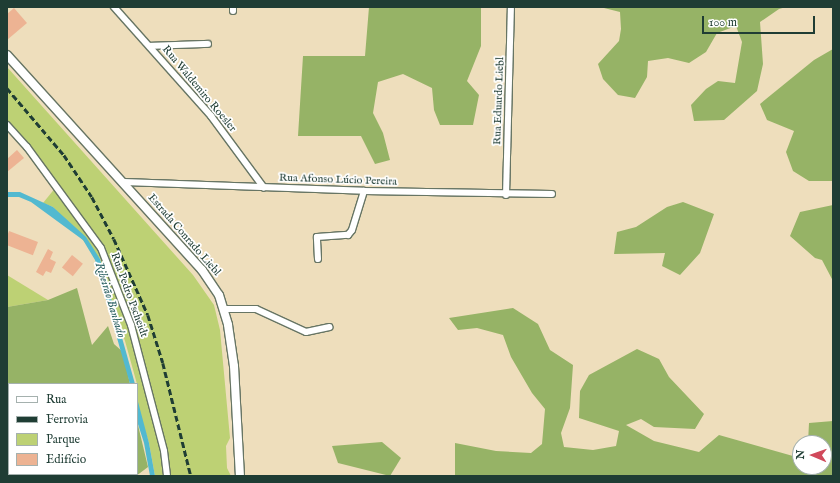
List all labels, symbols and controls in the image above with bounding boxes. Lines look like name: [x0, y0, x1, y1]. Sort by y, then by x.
scale bar: [704, 8, 817, 34]
text: 100 m: [709, 15, 737, 30]
street label: Rua Waldemiro Roesler: [159, 43, 239, 135]
street label: Rua Eduardo Liebl: [491, 57, 507, 145]
street label: Rua Afonso Lúcio Pereira: [279, 171, 397, 189]
street label: Estrada Conrado Liebl: [145, 191, 223, 279]
street label: Rua Pedro Pscheidt: [108, 251, 150, 339]
water label: Ribeirão Banhado: [92, 260, 128, 340]
legend: [8, 383, 138, 475]
text: Rua: [46, 392, 66, 407]
text: Ferrovia: [46, 412, 88, 427]
text: Parque: [46, 432, 80, 447]
north arrow: [792, 435, 832, 475]
text: N: [794, 450, 808, 460]
text: Edifício: [46, 452, 86, 467]

